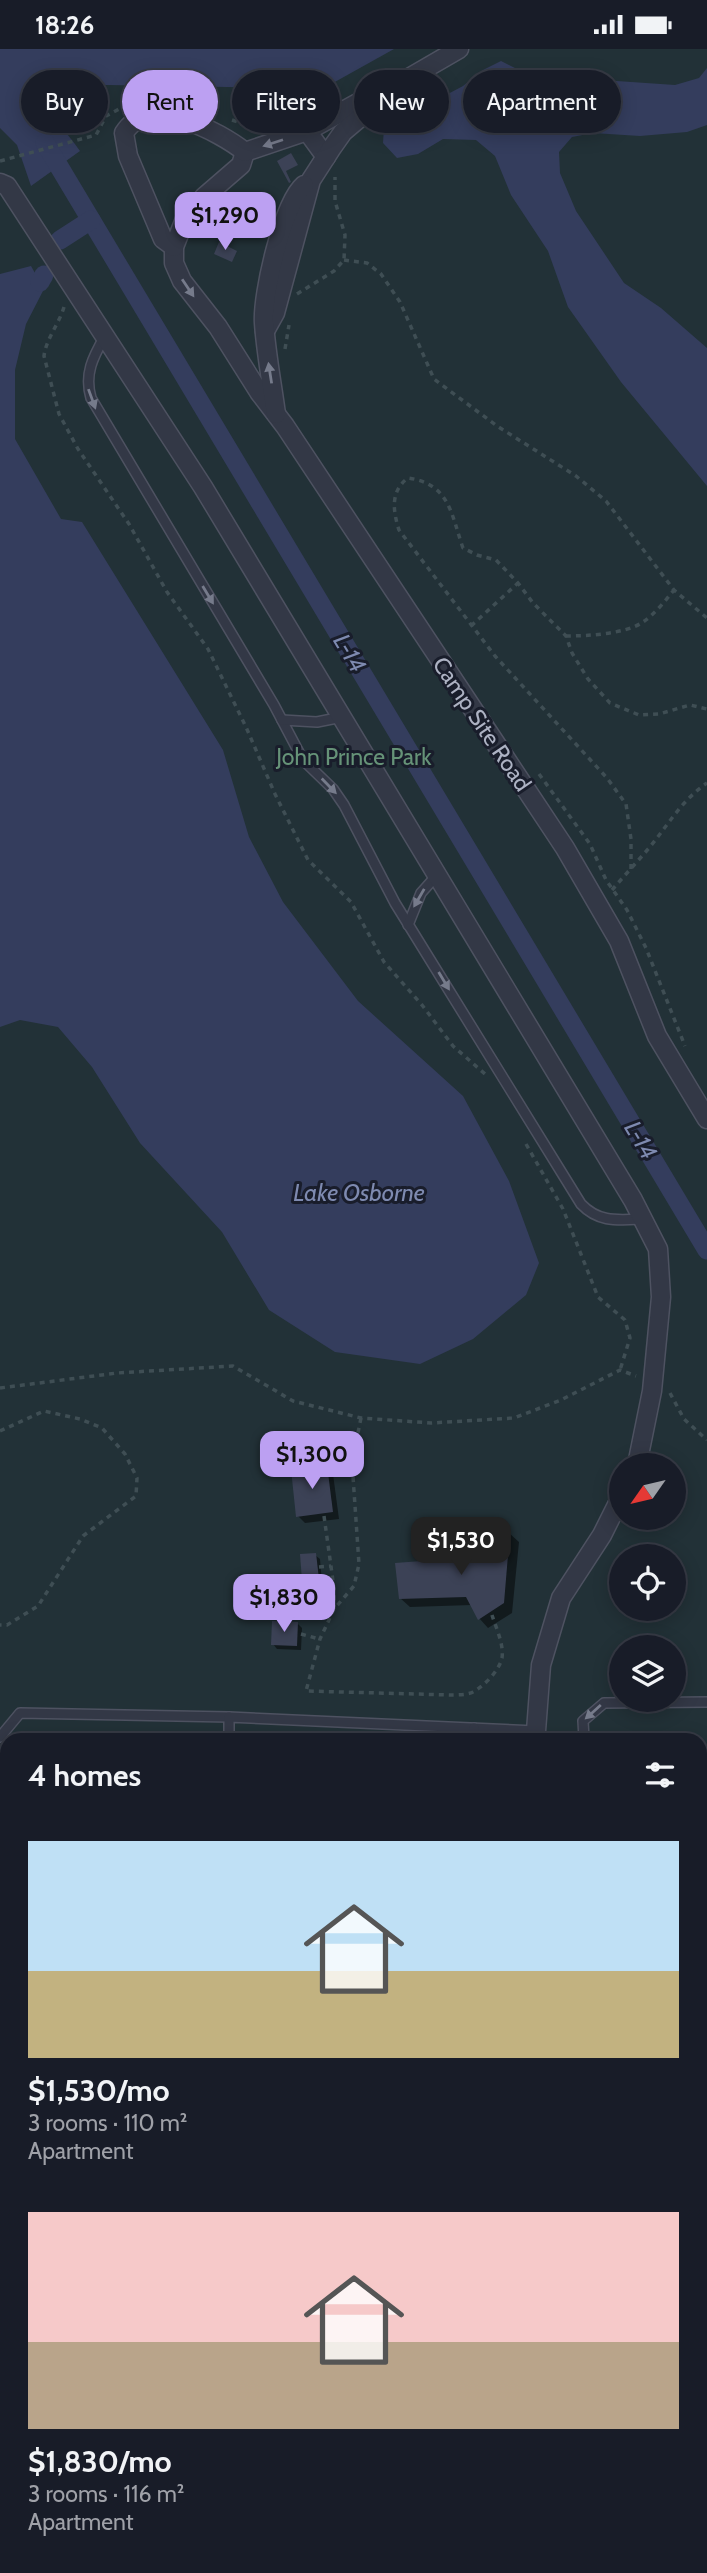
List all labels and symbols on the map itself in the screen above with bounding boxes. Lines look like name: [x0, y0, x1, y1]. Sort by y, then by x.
one-way arrow: [262, 139, 283, 149]
pin: $1,290: [168, 193, 282, 252]
one-way arrow: [181, 279, 195, 297]
one-way arrow: [264, 361, 275, 383]
one-way arrow: [87, 389, 98, 410]
one-way arrow: [202, 585, 214, 604]
water label: L-14: [327, 628, 373, 678]
street label: Camp Site Road: [427, 651, 537, 797]
park label: John Prince Park: [275, 743, 432, 771]
one-way arrow: [320, 777, 336, 794]
one-way arrow: [413, 889, 425, 908]
one-way arrow: [438, 972, 451, 991]
water label: L-14: [618, 1115, 664, 1165]
water label: Lake Osborne: [293, 1178, 425, 1207]
pin: $1,300: [255, 1431, 369, 1491]
north arrow: [609, 1453, 686, 1529]
pin: $1,530: [404, 1517, 518, 1577]
pin: $1,830: [227, 1575, 341, 1634]
one-way arrow: [584, 1704, 602, 1720]

